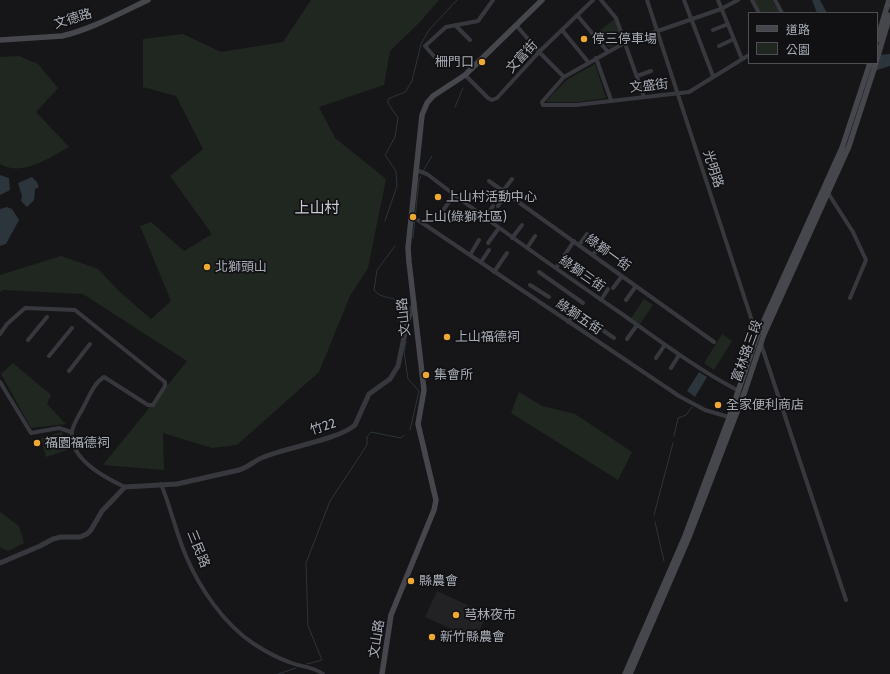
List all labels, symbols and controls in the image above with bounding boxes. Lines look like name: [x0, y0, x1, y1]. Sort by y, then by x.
street label: 文德路: [52, 6, 94, 32]
legend: [748, 12, 878, 64]
text: 道路: [786, 22, 810, 37]
place label: 停三停車場: [592, 31, 657, 47]
marker: 停三停車場: [579, 34, 589, 44]
street label: 文富街: [503, 37, 541, 77]
text: 公園: [786, 42, 810, 57]
place label: 柵門口: [435, 54, 474, 70]
marker: 柵門口: [477, 57, 487, 67]
street label: 文盛街: [629, 76, 669, 96]
street label: 光明路: [700, 148, 726, 190]
place label: 上山村活動中心: [446, 189, 537, 205]
marker: 上山村活動中心: [433, 192, 443, 202]
district label: 上山村: [295, 200, 339, 218]
place label: 上山(綠獅社區): [421, 209, 507, 225]
marker: 上山(綠獅社區): [408, 212, 418, 222]
street label: 綠獅一街: [582, 231, 634, 275]
street label: 綠獅三街: [556, 253, 608, 295]
place label: 北獅頭山: [215, 259, 267, 275]
marker: 北獅頭山: [202, 262, 212, 272]
street label: 綠獅五街: [553, 296, 605, 338]
street label: 文山路: [394, 297, 414, 337]
street label: 富林路三段: [729, 318, 765, 384]
place label: 上山福德祠: [455, 329, 520, 345]
marker: 上山福德祠: [442, 332, 452, 342]
place label: 集會所: [434, 367, 473, 383]
marker: 集會所: [421, 370, 431, 380]
place label: 全家便利商店: [726, 397, 804, 413]
marker: 全家便利商店: [713, 400, 723, 410]
street label: 竹22: [308, 416, 338, 438]
place label: 福園福德祠: [45, 435, 110, 451]
marker: 福園福德祠: [32, 438, 42, 448]
street label: 三民路: [183, 528, 213, 570]
place label: 縣農會: [419, 573, 458, 589]
marker: 縣農會: [406, 576, 416, 586]
place label: 芎林夜市: [464, 607, 516, 623]
marker: 芎林夜市: [451, 610, 461, 620]
street label: 文山路: [366, 619, 388, 659]
place label: 新竹縣農會: [440, 629, 505, 645]
marker: 新竹縣農會: [427, 632, 437, 642]

